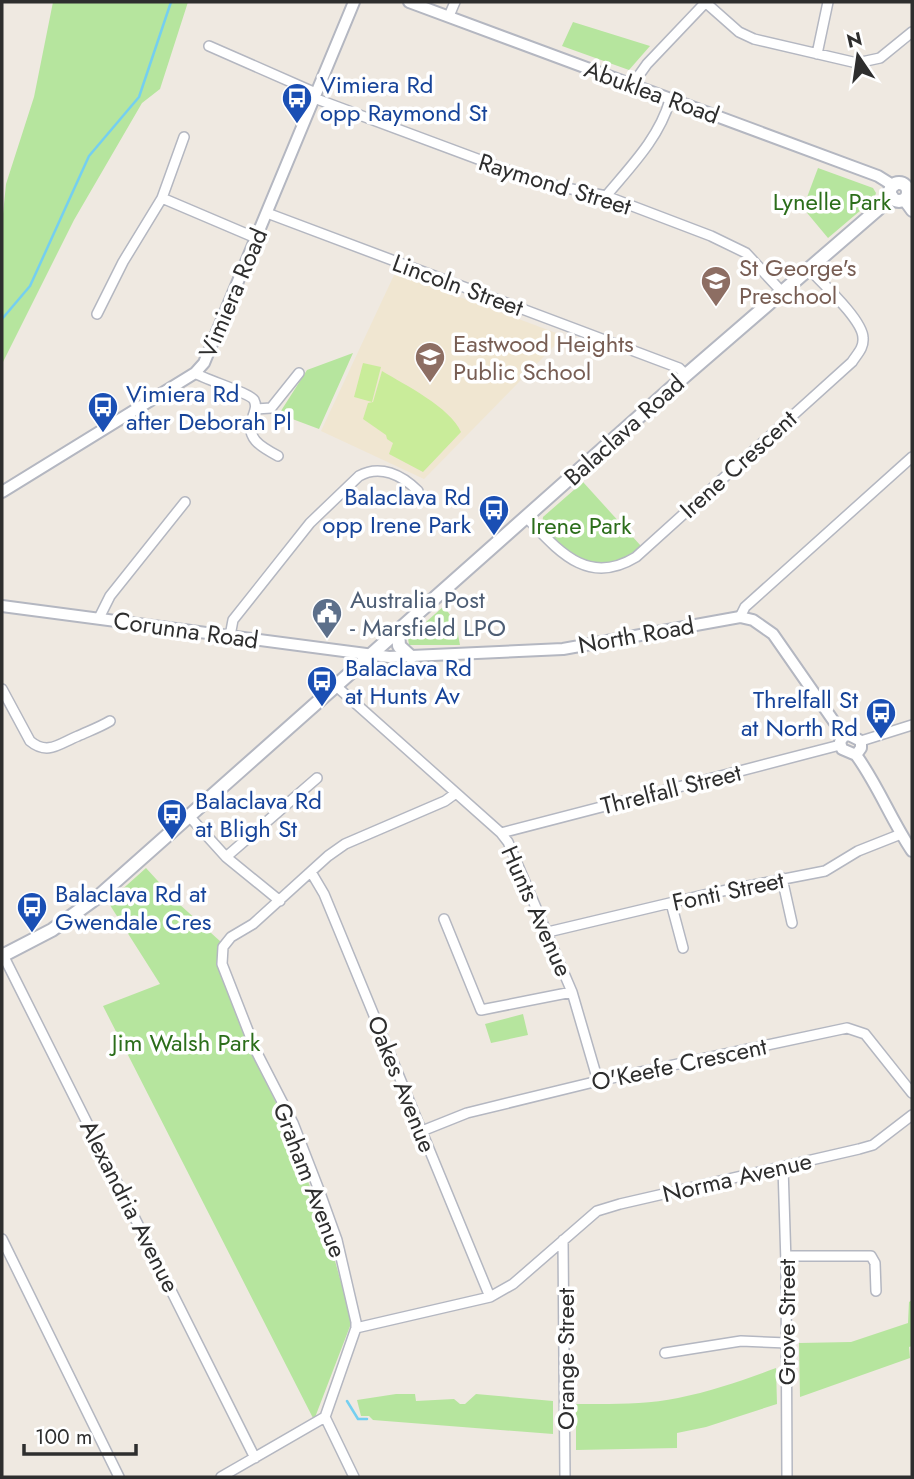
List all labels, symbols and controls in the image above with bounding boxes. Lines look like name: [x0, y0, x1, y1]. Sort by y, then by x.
north arrow: [823, 21, 893, 91]
text: N: [844, 25, 865, 55]
street label: Abuklea Road: [580, 51, 724, 133]
place label: Vimiera Rd opp Raymond St: [320, 67, 488, 130]
bus stop icon: Vimiera Rd opp Raymond St: [280, 81, 314, 125]
street label: Raymond Street: [474, 144, 636, 224]
park label: Lynelle Park: [773, 184, 892, 219]
street label: Vimiera Road: [190, 223, 276, 363]
street label: Lincoln Street: [388, 245, 528, 325]
place label: St George's Preschool: [739, 250, 856, 313]
school or university icon: St George's Preschool: [699, 264, 733, 308]
place label: Eastwood Heights Public School: [453, 326, 634, 389]
school or university icon: Eastwood Heights Public School: [413, 340, 447, 384]
street label: Balaclava Road: [556, 366, 692, 494]
place label: Vimiera Rd after Deborah Pl: [126, 376, 292, 439]
bus stop icon: Vimiera Rd after Deborah Pl: [86, 390, 120, 434]
street label: Irene Crescent: [672, 402, 804, 526]
place label: Balaclava Rd opp Irene Park: [322, 479, 471, 542]
bus stop icon: Balaclava Rd opp Irene Park: [477, 493, 511, 537]
park label: Irene Park: [530, 508, 632, 543]
place label: Australia Post - Marsfield LPO: [350, 582, 506, 645]
public building icon: Australia Post - Marsfield LPO: [310, 596, 344, 640]
street label: Corunna Road: [111, 603, 261, 657]
street label: North Road: [575, 608, 697, 662]
place label: Balaclava Rd at Hunts Av: [345, 650, 472, 713]
bus stop icon: Balaclava Rd at Hunts Av: [305, 664, 339, 708]
place label: Threlfall St at North Rd: [741, 682, 858, 745]
bus stop icon: Threlfall St at North Rd: [864, 696, 898, 740]
street label: Threlfall Street: [597, 755, 745, 823]
place label: Balaclava Rd at Bligh St: [195, 783, 322, 846]
bus stop icon: Balaclava Rd at Bligh St: [155, 797, 189, 841]
street label: Hunts Avenue: [493, 840, 581, 982]
street label: Fonti Street: [669, 862, 787, 920]
place label: Balaclava Rd at Gwendale Cres: [55, 876, 212, 939]
bus stop icon: Balaclava Rd at Gwendale Cres: [15, 890, 49, 934]
street label: Oakes Avenue: [359, 1010, 445, 1158]
park label: Jim Walsh Park: [109, 1025, 261, 1060]
street label: O'Keefe Crescent: [588, 1028, 770, 1100]
street label: Graham Avenue: [264, 1098, 356, 1262]
street label: Alexandria Avenue: [71, 1114, 189, 1298]
street label: Norma Avenue: [659, 1143, 815, 1211]
street label: Grove Street: [769, 1259, 804, 1385]
street label: Orange Street: [548, 1288, 583, 1430]
scale bar: [24, 1412, 136, 1456]
text: 100 m: [35, 1422, 92, 1452]

